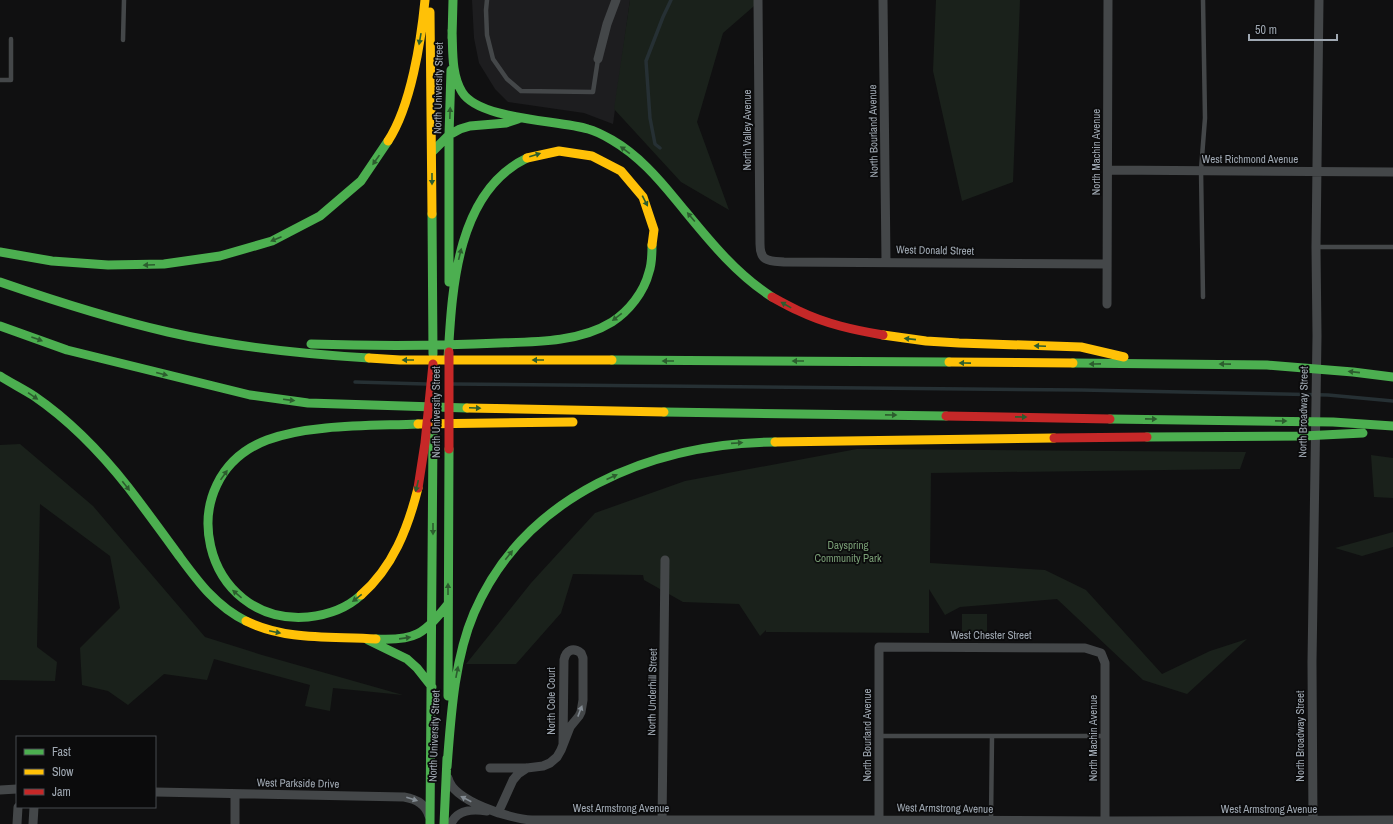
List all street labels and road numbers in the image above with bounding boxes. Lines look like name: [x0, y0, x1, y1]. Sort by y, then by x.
street label: North University Street: [430, 42, 446, 134]
street label: North Bourland Avenue: [865, 84, 881, 178]
street label: North Valley Avenue: [740, 90, 754, 170]
street label: North Machin Avenue: [1089, 109, 1103, 195]
street label: West Richmond Avenue: [1202, 152, 1298, 166]
street label: West Donald Street: [896, 242, 975, 258]
street label: North University Street: [429, 366, 443, 458]
street label: North Broadway Street: [1295, 366, 1311, 458]
street label: West Chester Street: [950, 628, 1032, 642]
street label: North Underhill Street: [644, 648, 660, 736]
street label: North Cole Court: [544, 667, 558, 735]
street label: North Bourland Avenue: [860, 688, 874, 782]
street label: North University Street: [425, 689, 443, 782]
street label: North Broadway Street: [1293, 690, 1307, 782]
street label: North Machin Avenue: [1086, 695, 1100, 781]
street label: West Parkside Drive: [257, 775, 339, 791]
street label: West Armstrong Avenue: [897, 800, 993, 816]
street label: West Armstrong Avenue: [573, 801, 669, 815]
street label: West Armstrong Avenue: [1221, 802, 1317, 816]

